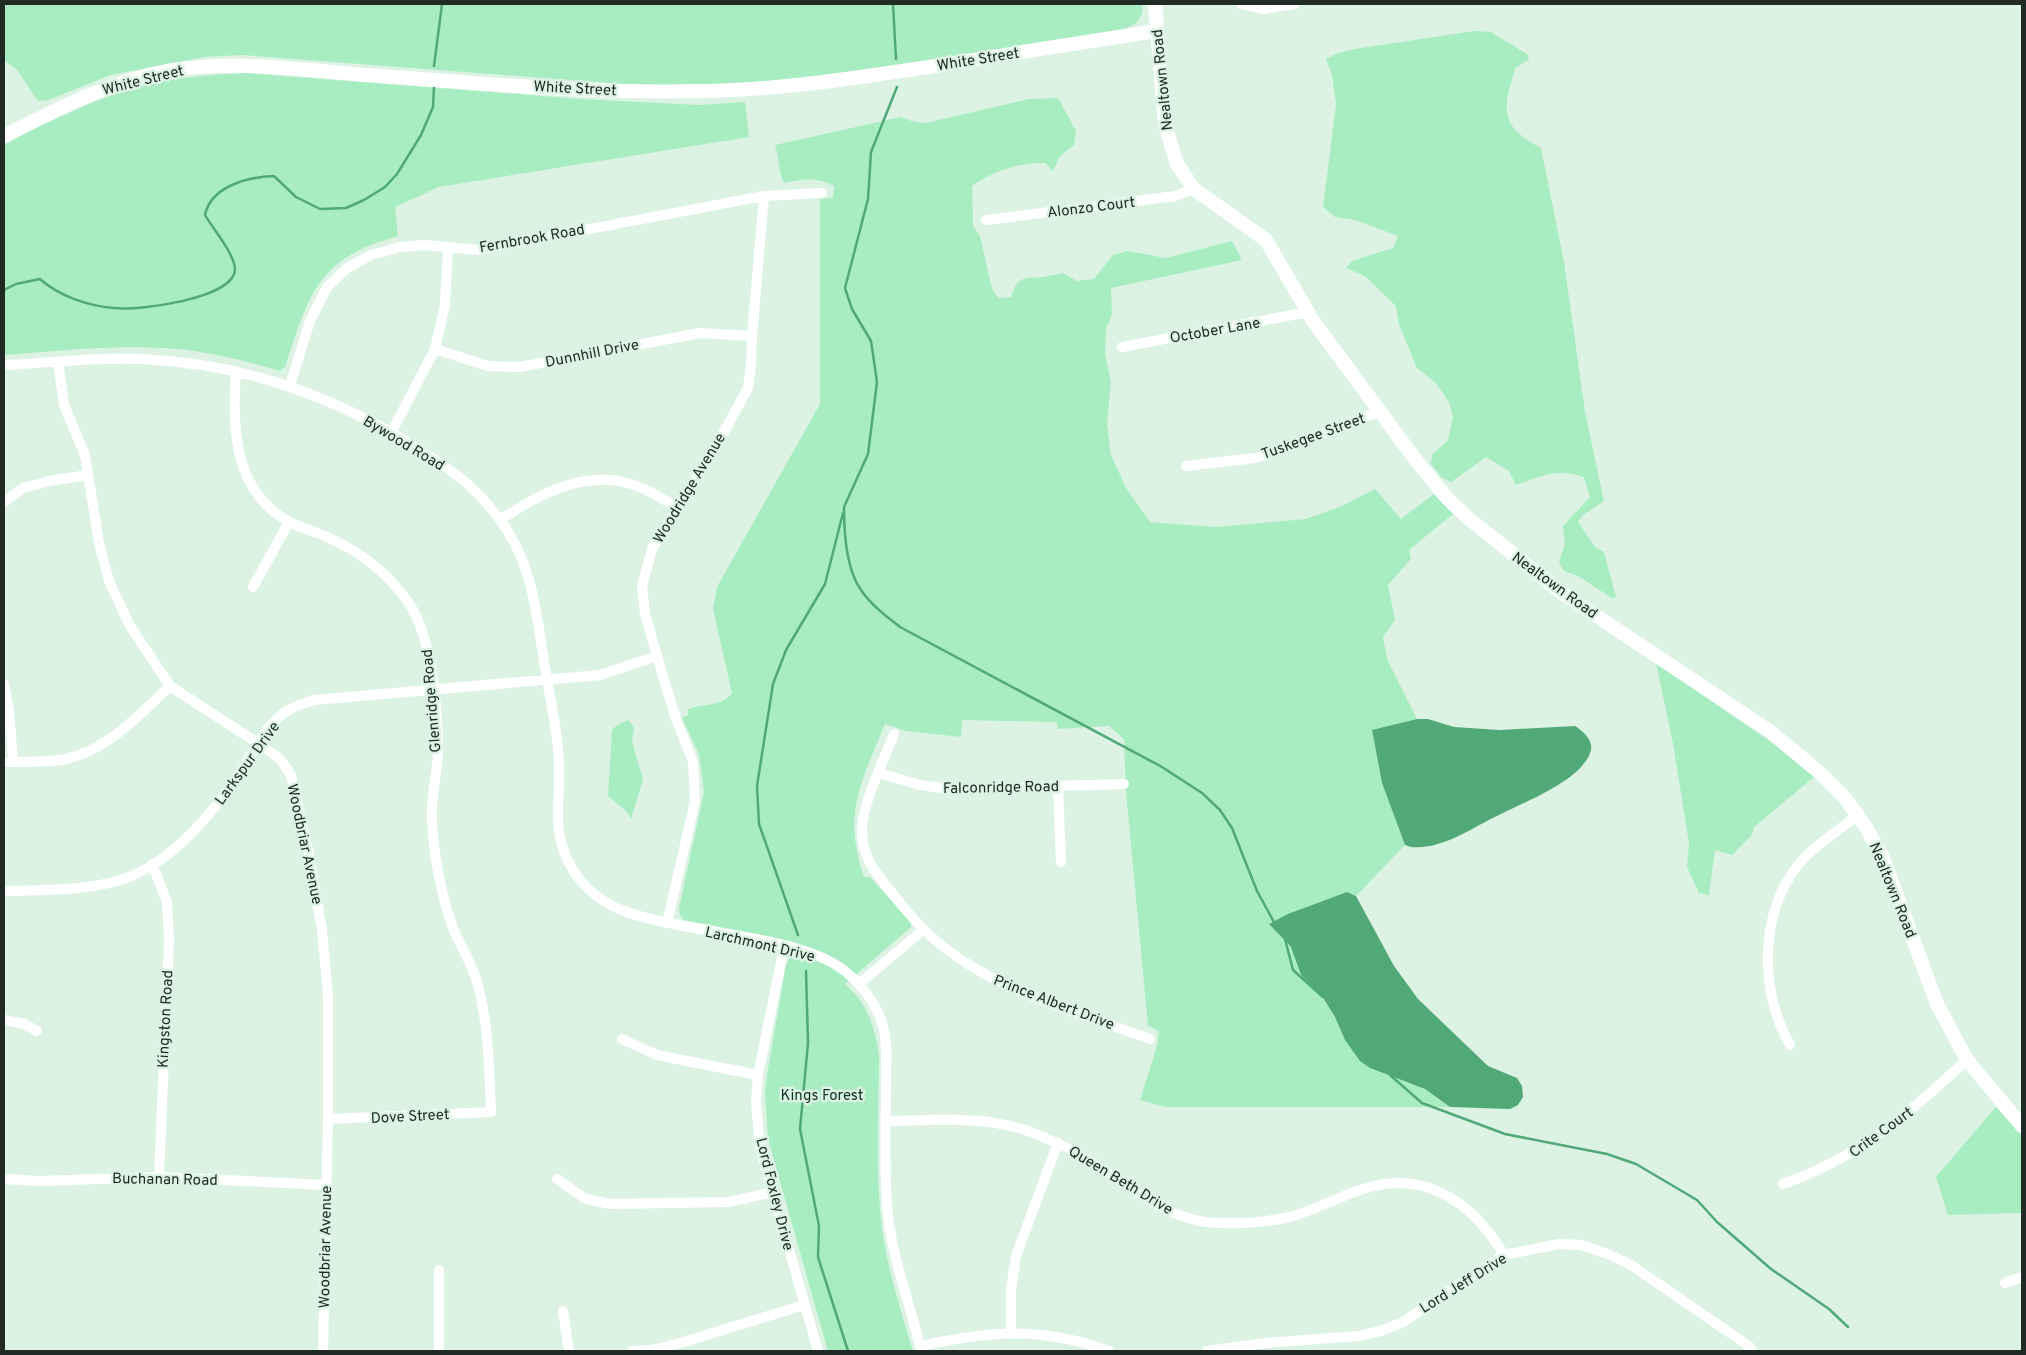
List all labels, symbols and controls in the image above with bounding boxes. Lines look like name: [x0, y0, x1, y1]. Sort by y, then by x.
street label: Nealtown Road: [1149, 28, 1178, 131]
street label: White Street: [936, 45, 1021, 76]
street label: White Street: [101, 62, 186, 101]
street label: White Street: [533, 78, 617, 101]
street label: Alonzo Court: [1046, 194, 1136, 223]
street label: Fernbrook Road: [478, 221, 586, 258]
street label: October Lane: [1169, 314, 1262, 349]
street label: Dunnhill Drive: [544, 336, 641, 373]
street label: Tuskegee Street: [1259, 410, 1368, 465]
street label: Bywood Road: [359, 412, 447, 476]
street label: Woodridge Avenue: [650, 430, 731, 547]
street label: Nealtown Road: [1507, 549, 1601, 624]
street label: Glenridge Road: [419, 648, 446, 753]
street label: Larkspur Drive: [211, 718, 285, 809]
street label: Falconridge Road: [943, 778, 1059, 799]
street label: Woodbriar Avenue: [281, 782, 326, 906]
street label: Nealtown Road: [1864, 840, 1919, 941]
street label: Larchmont Drive: [703, 924, 816, 967]
street label: Kingston Road: [154, 970, 179, 1069]
street label: Prince Albert Drive: [990, 972, 1117, 1035]
park label: Kings Forest: [781, 1087, 863, 1106]
street label: Crite Court: [1846, 1104, 1918, 1163]
street label: Dove Street: [370, 1106, 450, 1129]
street label: Lord Foxley Drive: [750, 1136, 797, 1253]
street label: Queen Beth Drive: [1064, 1143, 1176, 1220]
street label: Buchanan Road: [112, 1170, 218, 1191]
street label: Woodbriar Avenue: [316, 1185, 337, 1309]
street label: Lord Jeff Drive: [1417, 1250, 1511, 1319]

